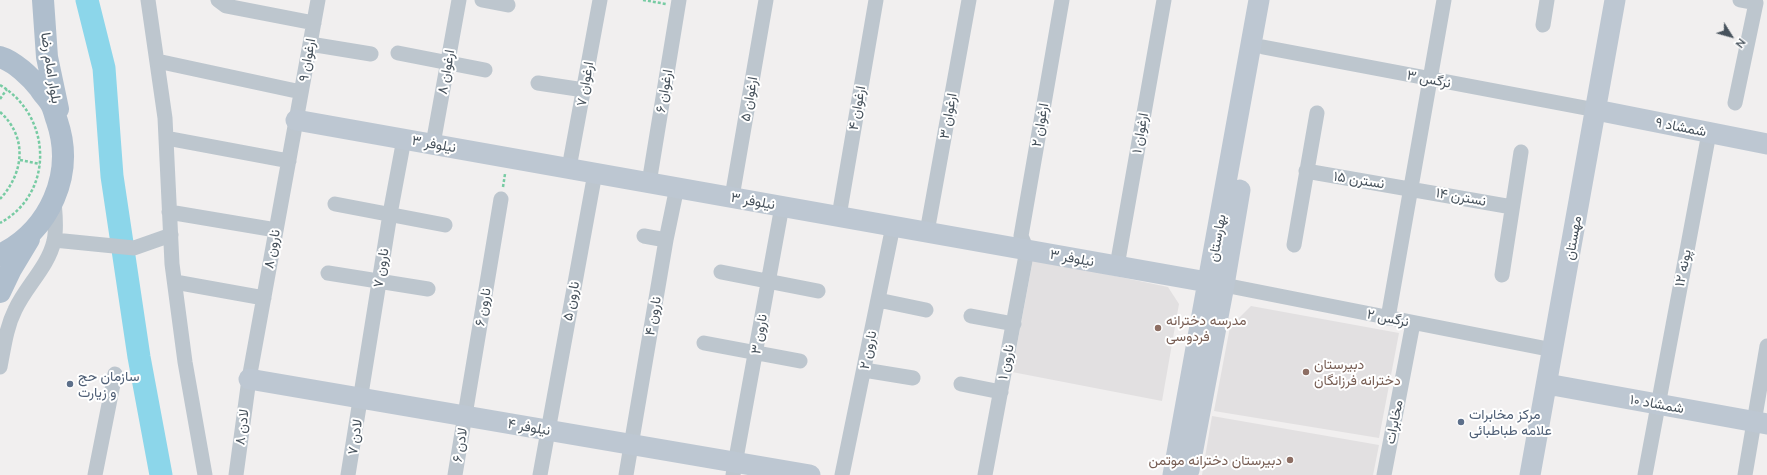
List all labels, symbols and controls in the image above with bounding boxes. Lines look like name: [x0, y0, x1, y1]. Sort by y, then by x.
north arrow: [1711, 16, 1751, 56]
street label: بلوار امام رضا: [37, 31, 65, 105]
text: N: [1733, 36, 1749, 51]
street label: ارغوان ۹: [295, 37, 319, 83]
street label: ارغوان ۸: [434, 48, 458, 96]
street label: ارغوان ۷: [573, 60, 597, 108]
street label: نرگس ۳: [1406, 67, 1452, 91]
street label: ارغوان ۶: [652, 68, 676, 114]
street label: ارغوان ۵: [737, 75, 761, 123]
street label: ارغوان ۴: [845, 84, 869, 132]
street label: ارغوان ۳: [936, 92, 960, 140]
street label: ارغوان ۲: [1028, 102, 1052, 148]
street label: ارغوان ۱: [1128, 111, 1152, 155]
street label: شمشاد ۹: [1654, 114, 1708, 140]
street label: نیلوفر ۳: [411, 132, 457, 156]
street label: نسترن ۱۵: [1332, 168, 1386, 192]
street label: نسترن ۱۴: [1434, 184, 1488, 210]
street label: نیلوفر ۳: [730, 189, 776, 213]
street label: بهارستان: [1205, 213, 1229, 263]
street label: مهستان: [1561, 215, 1585, 261]
street label: نارون ۸: [260, 228, 284, 270]
street label: نیلوفر ۳: [1049, 246, 1095, 270]
street label: نارون ۷: [370, 247, 392, 289]
street label: پونه ۱۲: [1671, 248, 1695, 288]
street label: نارون ۵: [559, 280, 583, 322]
street label: نارون ۶: [471, 287, 495, 327]
street label: نارون ۴: [641, 295, 665, 337]
street label: نرگس ۲: [1366, 306, 1410, 330]
street label: نارون ۳: [747, 312, 771, 356]
place label: مدرسه دخترانه فردوسی: [1166, 312, 1247, 344]
marker: مدرسه دخترانه فردوسی: [1153, 323, 1163, 333]
street label: نارون ۲: [856, 329, 880, 371]
street label: نارون ۱: [994, 343, 1018, 381]
place label: دبیرستان دخترانه فرزانگان: [1314, 356, 1401, 388]
marker: دبیرستان دخترانه فرزانگان: [1301, 367, 1311, 377]
place label: سازمان حج و زیارت: [78, 368, 140, 400]
marker: سازمان حج و زیارت: [65, 379, 75, 389]
street label: شمشاد ۱۰: [1629, 391, 1685, 417]
street label: مخابرات: [1381, 398, 1407, 446]
place label: مرکز مخابرات علامه طباطبائی: [1469, 406, 1552, 438]
street label: لادن ۸: [231, 408, 253, 446]
street label: نیلوفر ۴: [506, 415, 552, 439]
marker: مرکز مخابرات علامه طباطبائی: [1456, 417, 1466, 427]
street label: لادن ۷: [344, 418, 366, 456]
street label: لادن ۶: [449, 427, 471, 463]
place label: دبیرستان دخترانه موتمن: [1148, 452, 1282, 468]
marker: دبیرستان دخترانه موتمن: [1285, 455, 1295, 465]

